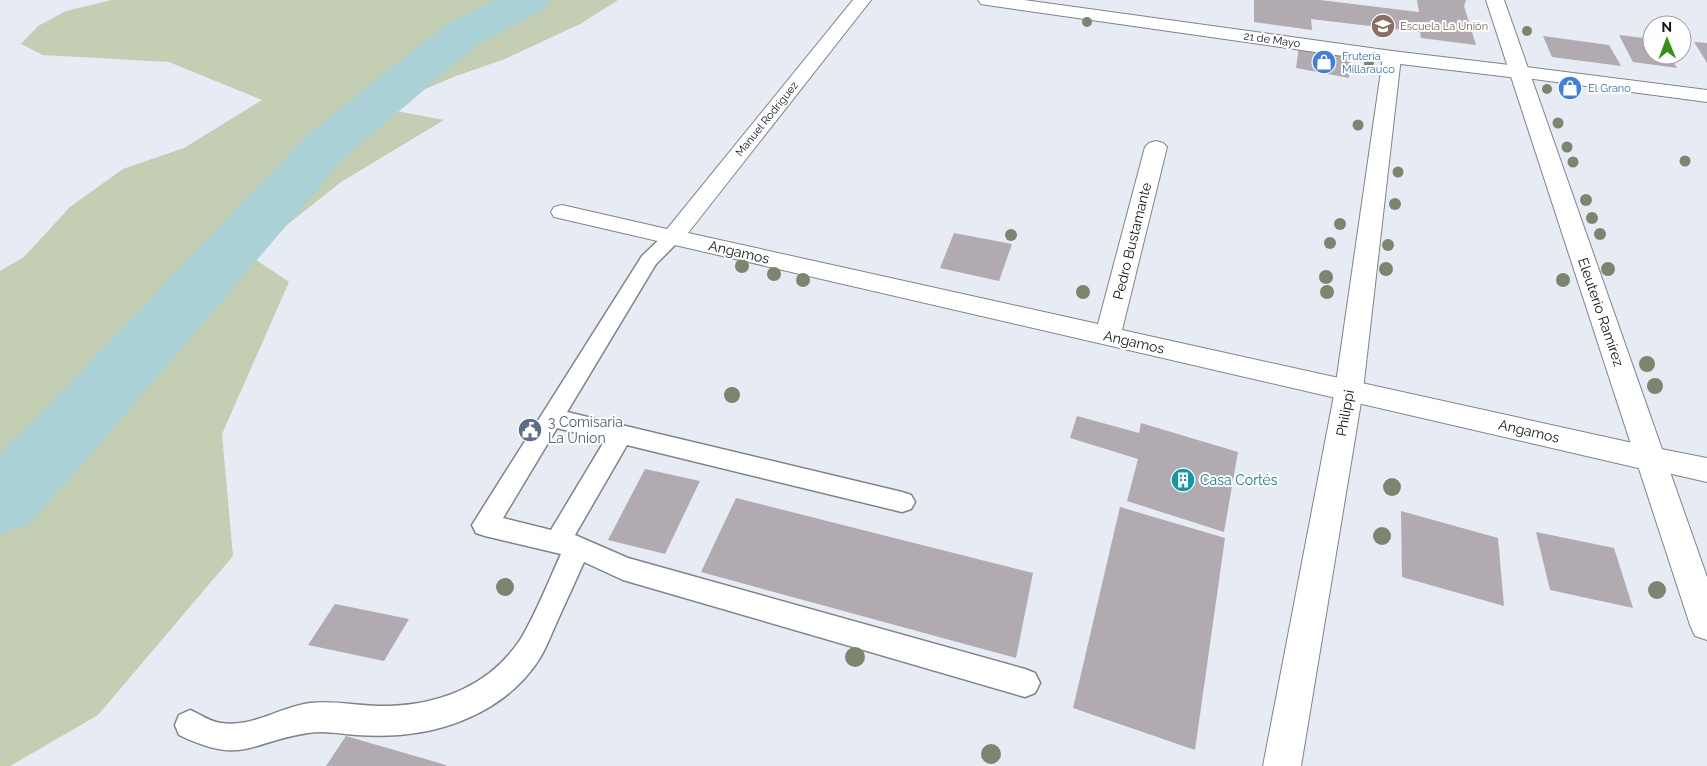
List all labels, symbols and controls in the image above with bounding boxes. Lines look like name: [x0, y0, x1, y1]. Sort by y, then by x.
school or university icon: Escuela La Unión: [1370, 13, 1396, 39]
north arrow: [1642, 15, 1692, 65]
text: N: [1661, 19, 1672, 35]
place label: Escuela La Unión: [1400, 20, 1488, 33]
street label: 21 de Mayo: [1243, 30, 1302, 50]
shop icon: Frutería Millarauco: [1311, 49, 1337, 75]
place label: Frutería Millarauco: [1342, 50, 1395, 76]
shop icon: El Grano: [1557, 75, 1583, 101]
street label: Manuel Rodríguez: [733, 79, 801, 159]
place label: El Grano: [1588, 82, 1631, 95]
street label: Pedro Bustamante: [1110, 181, 1154, 301]
street label: Angamos: [707, 237, 771, 267]
street label: Eleuterio Ramírez: [1575, 256, 1627, 369]
street label: Angamos: [1102, 327, 1166, 357]
street label: Philippi: [1333, 388, 1357, 438]
place label: 3 Comisaria La Union: [548, 414, 623, 446]
street label: Angamos: [1497, 416, 1561, 446]
public building icon: 3 Comisaria La Union: [517, 417, 543, 443]
building icon: Casa Cortés: [1170, 467, 1196, 493]
place label: Casa Cortés: [1200, 472, 1278, 488]

